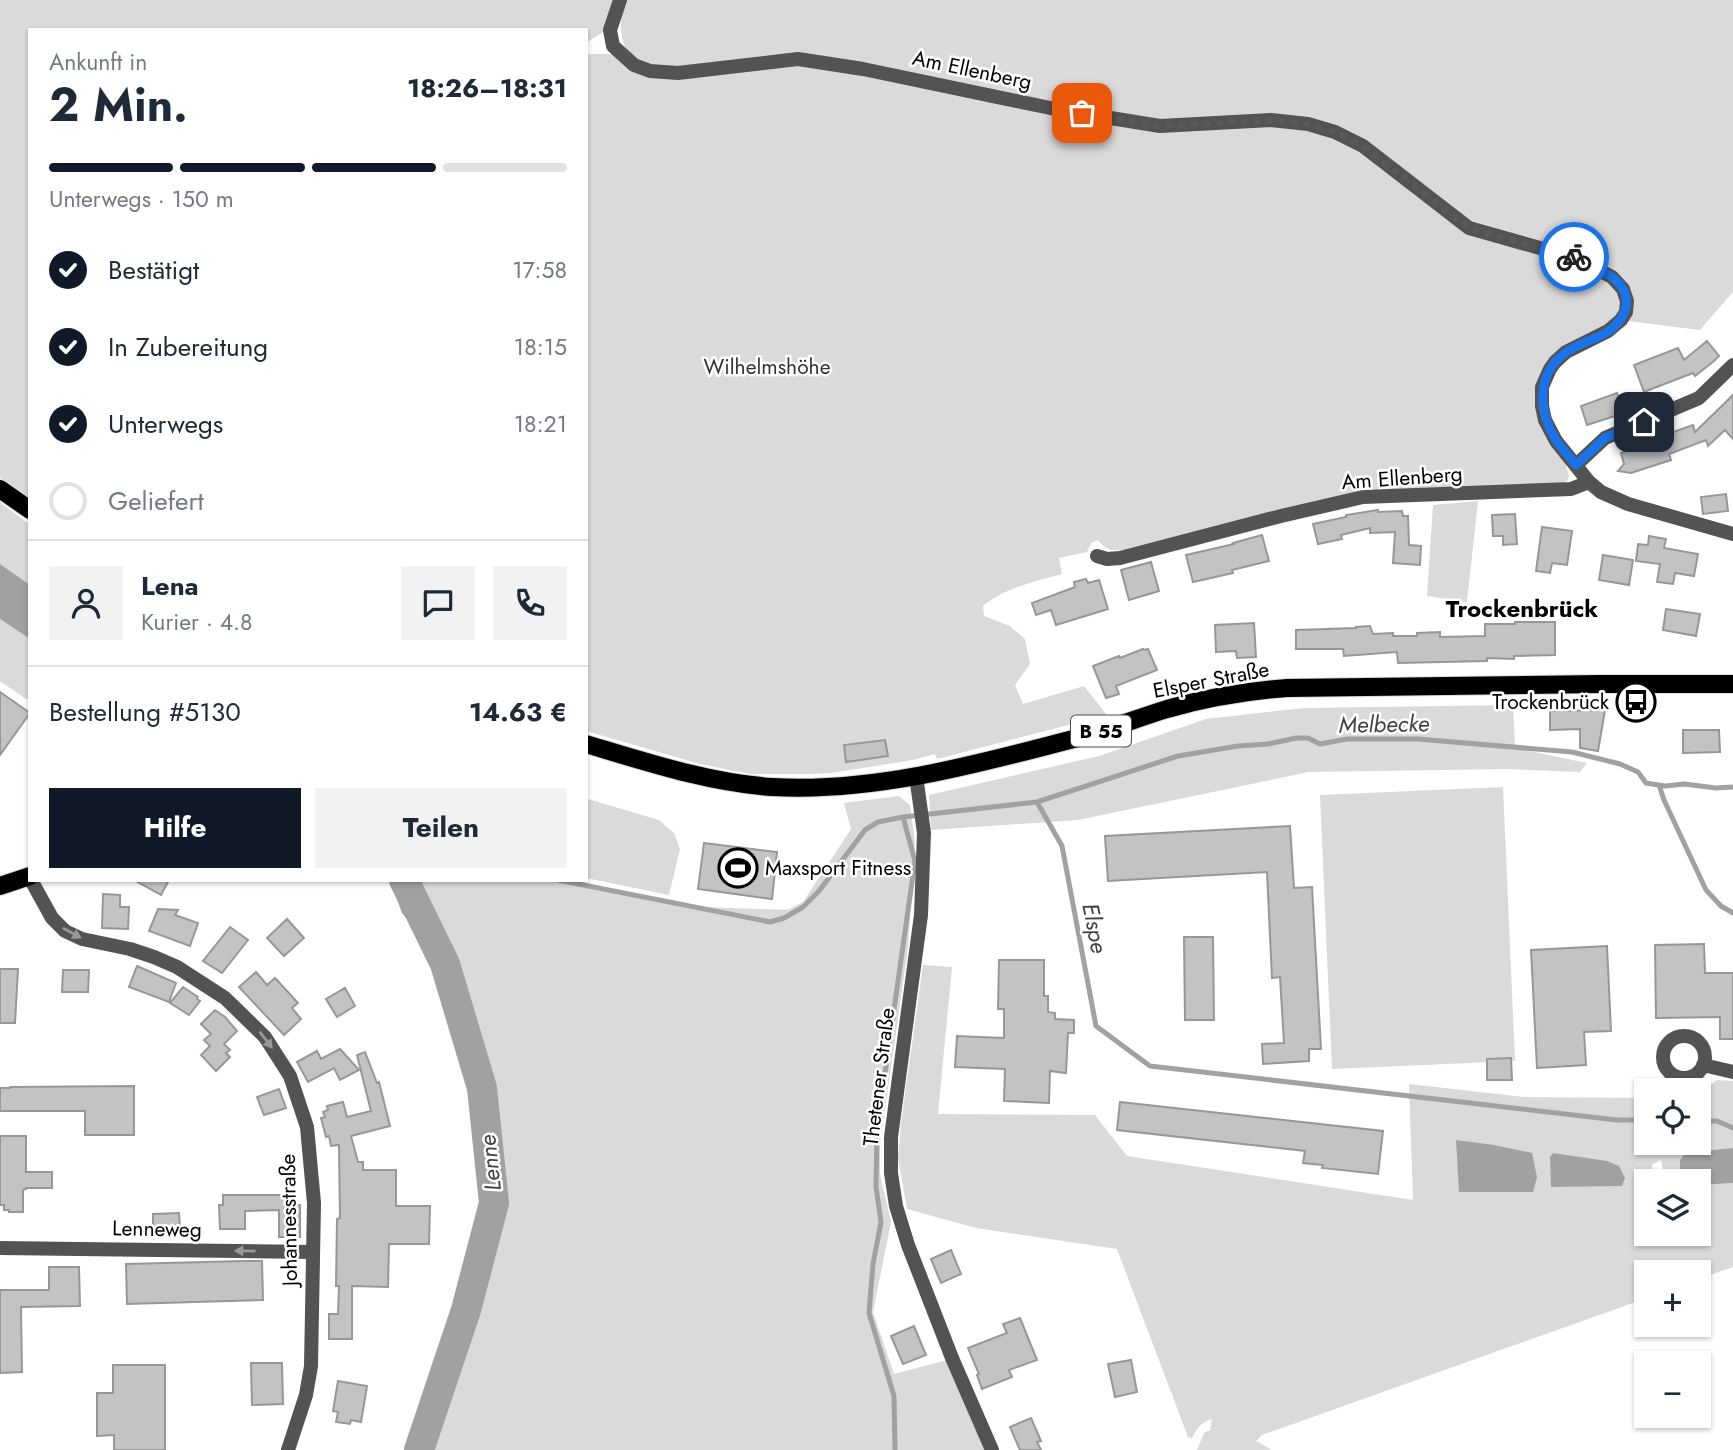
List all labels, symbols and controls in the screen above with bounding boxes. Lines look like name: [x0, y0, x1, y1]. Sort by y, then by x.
street label: Am Ellenberg: [910, 43, 1034, 97]
text: Ankunft in: [49, 45, 147, 79]
text: 18:26–18:31: [407, 69, 567, 107]
text: 2 Min.: [49, 72, 188, 138]
pin: [1052, 83, 1112, 143]
icon: bag: [1063, 94, 1101, 132]
text: Unterwegs · 150 m: [49, 182, 234, 216]
courier: [1539, 222, 1609, 292]
icon: bike: [1555, 238, 1593, 276]
icon: check: [49, 251, 87, 289]
text: Bestätigt: [108, 251, 199, 289]
text: 17:58: [512, 253, 567, 287]
icon: check: [49, 328, 87, 366]
text: In Zubereitung: [108, 328, 268, 366]
text: 18:15: [514, 330, 567, 364]
park label: Wilhelmshöhe: [704, 352, 831, 382]
pin: [1614, 392, 1674, 452]
icon: home: [1625, 403, 1663, 441]
icon: check: [49, 405, 87, 443]
text: Unterwegs: [108, 405, 223, 443]
text: 18:21: [514, 407, 567, 441]
street label: Am Ellenberg: [1340, 459, 1464, 497]
text: Geliefert: [108, 482, 204, 520]
button: person: [49, 566, 123, 640]
button: chat: [401, 566, 475, 640]
button: phone: [493, 566, 567, 640]
text: Lena: [141, 567, 199, 605]
district label: Trockenbrück: [1446, 591, 1598, 626]
text: Kurier · 4.8: [141, 605, 253, 639]
street label: Elsper Straße: [1150, 654, 1272, 706]
bus stop icon: Trockenbrück: [1615, 681, 1657, 723]
place label: Trockenbrück: [1492, 687, 1610, 717]
text: Bestellung #5130: [49, 693, 241, 731]
text: 14.63 €: [469, 693, 567, 731]
water label: Melbecke: [1338, 706, 1430, 742]
road number: B 55: [1071, 716, 1131, 746]
button: Hilfe: [49, 788, 301, 868]
button: Teilen: [315, 788, 567, 868]
sports icon: Maxsport Fitness: [717, 847, 759, 889]
place label: Maxsport Fitness: [765, 853, 911, 883]
water label: Elspe: [1073, 900, 1117, 957]
one-way arrow: [62, 927, 81, 939]
street label: Thetener Straße: [856, 1006, 902, 1148]
one-way arrow: [258, 1031, 272, 1049]
map controls: [1634, 1078, 1711, 1428]
button: locate: [1634, 1078, 1711, 1155]
water label: Lenne: [470, 1133, 510, 1193]
street label: Johannesstraße: [273, 1153, 305, 1289]
button: layers: [1634, 1169, 1711, 1246]
street label: Lenneweg: [112, 1213, 202, 1245]
one-way arrow: [234, 1245, 256, 1257]
button: +: [1634, 1260, 1711, 1337]
button: −: [1634, 1351, 1711, 1428]

